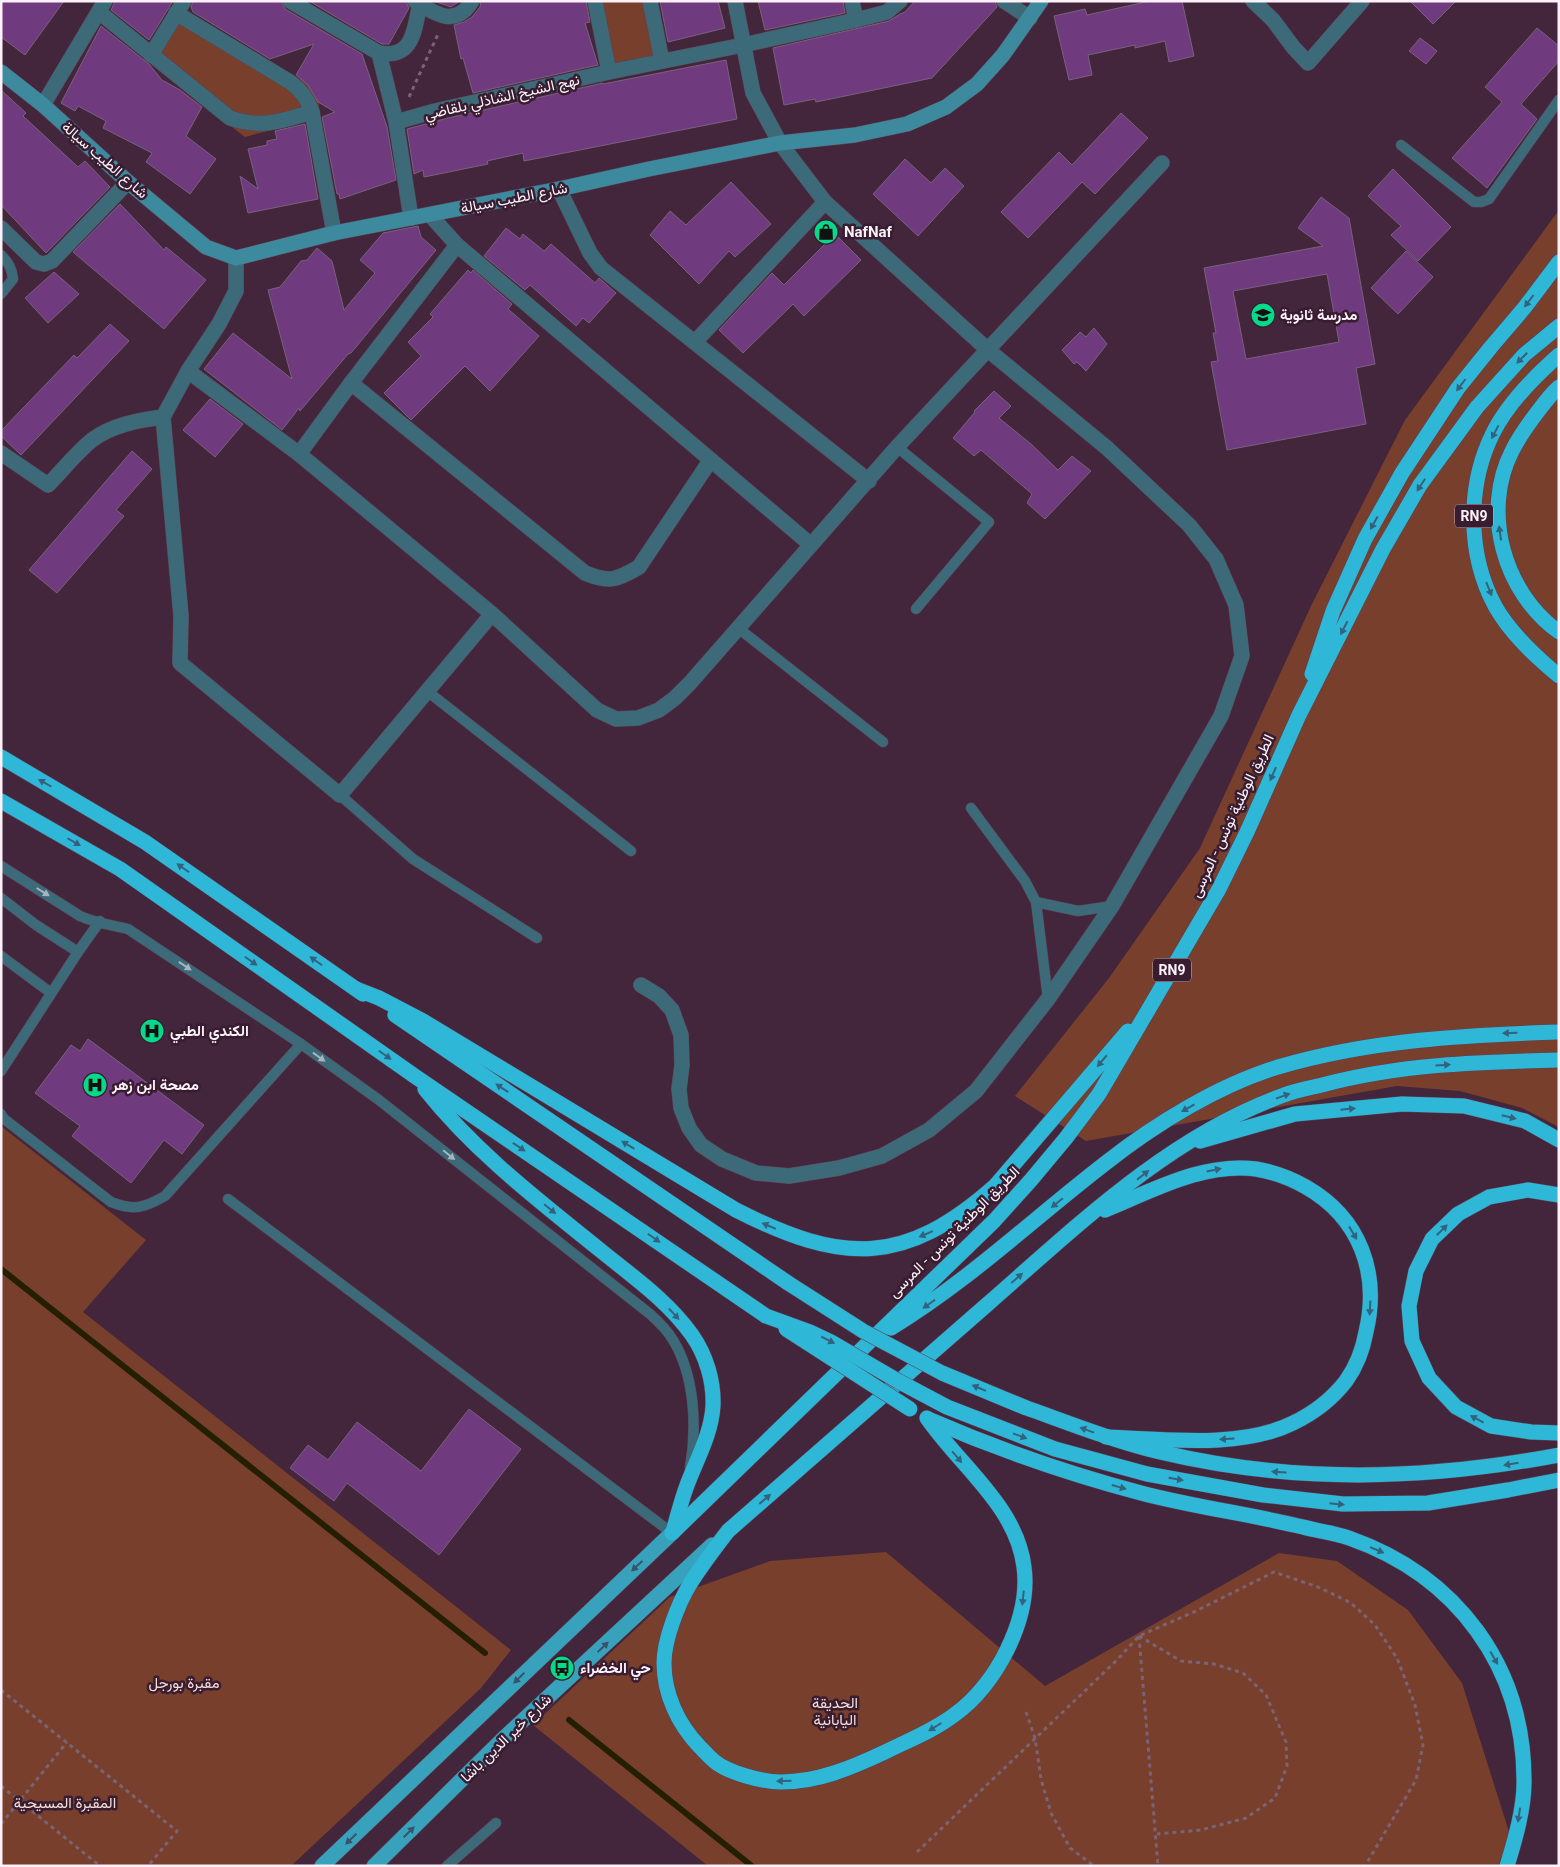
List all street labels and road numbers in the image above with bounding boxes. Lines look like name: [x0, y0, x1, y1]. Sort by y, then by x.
street label: نهج الشيخ الشاذلي بلقاضي: [423, 70, 582, 128]
street label: شارع الطيب سيالة: [57, 118, 152, 204]
street label: شارع الطيب سيالة: [459, 179, 569, 219]
road number: RN9: [1455, 504, 1493, 528]
street label: الطريق الوطنية تونس - المرسى: [1186, 731, 1279, 901]
road number: RN9: [1153, 958, 1191, 982]
street label: الطريق الوطنية تونس - المرسى: [885, 1163, 1024, 1302]
street label: شارع خير الدين باشا: [457, 1690, 557, 1787]

